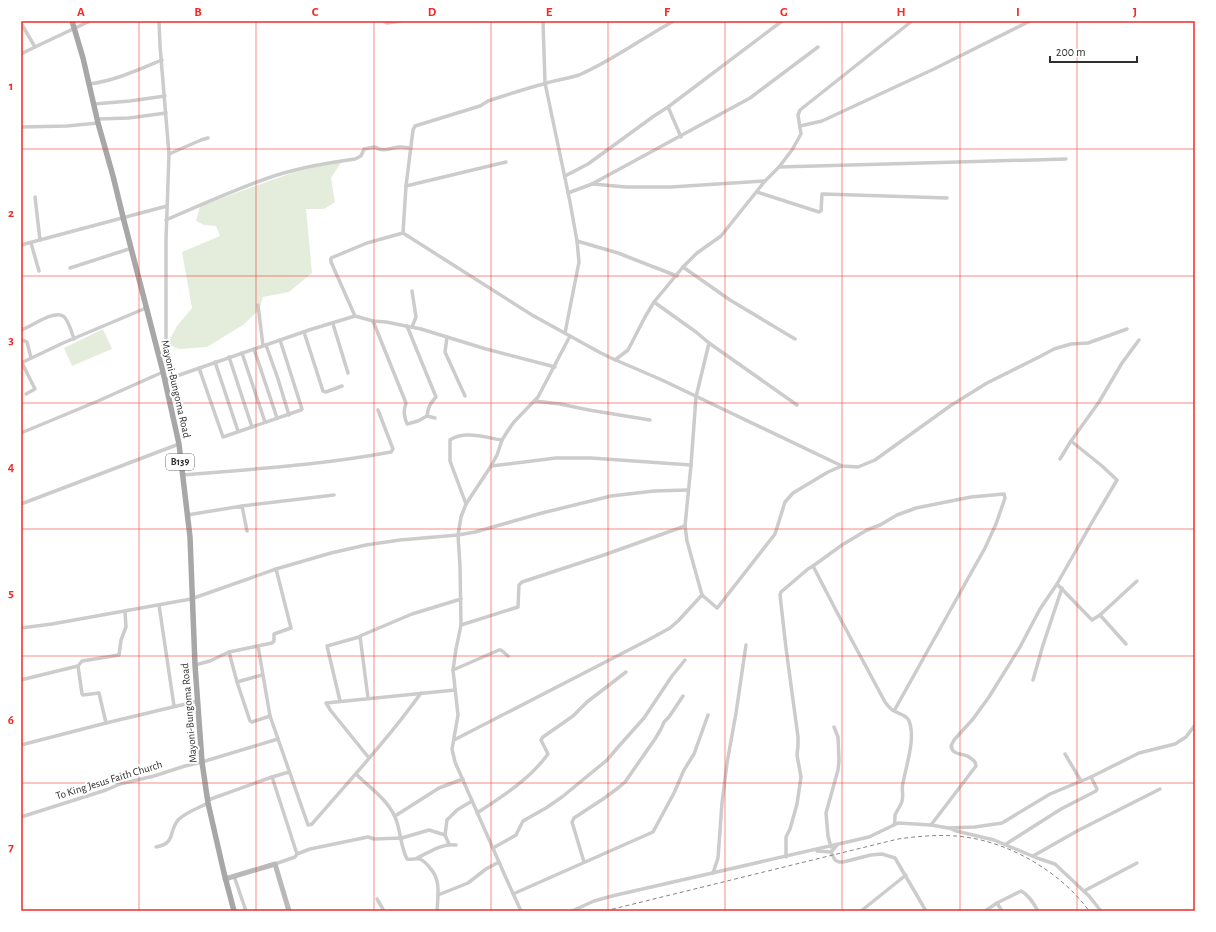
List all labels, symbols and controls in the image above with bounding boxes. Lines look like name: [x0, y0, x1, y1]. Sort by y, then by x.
text: A: [77, 6, 85, 19]
text: B: [194, 6, 202, 19]
text: C: [312, 6, 319, 19]
text: D: [428, 6, 437, 19]
text: E: [546, 6, 553, 19]
text: F: [664, 6, 671, 19]
text: G: [780, 6, 788, 19]
text: H: [896, 6, 906, 19]
text: I: [1016, 6, 1020, 19]
text: J: [1133, 6, 1137, 19]
scale bar: [1050, 38, 1137, 64]
text: 200 m: [1056, 46, 1086, 58]
text: 1: [9, 80, 13, 93]
text: 2: [8, 207, 14, 220]
text: 3: [8, 334, 14, 347]
street label: Mayoni-Bungoma Road: [159, 339, 193, 439]
road number: B139: [166, 454, 194, 470]
text: 4: [8, 461, 15, 474]
text: 5: [8, 587, 14, 600]
street label: Mayoni-Bungoma Road: [179, 662, 199, 763]
text: 6: [8, 714, 14, 727]
street label: To King Jesus Faith Church: [54, 759, 164, 801]
text: 7: [8, 841, 14, 854]

